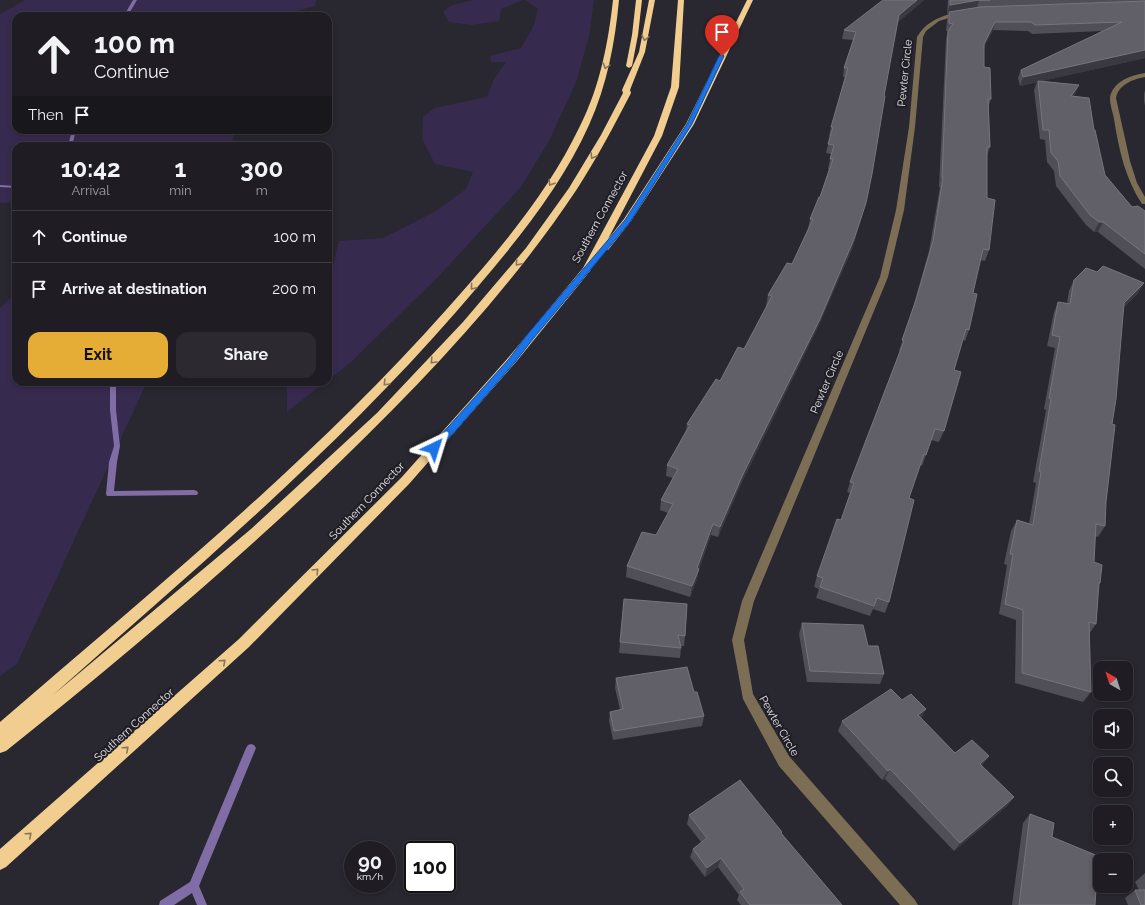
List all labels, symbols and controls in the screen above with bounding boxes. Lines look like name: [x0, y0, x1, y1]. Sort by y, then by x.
pin: [705, 15, 739, 56]
icon: arrive: [711, 21, 733, 43]
text: 100 m: [94, 27, 175, 60]
icon: ahead: [28, 28, 80, 80]
one-way arrow: [641, 35, 649, 41]
street label: Pewter Circle: [895, 38, 915, 107]
text: Continue: [94, 61, 169, 82]
one-way arrow: [602, 62, 611, 69]
icon: arrive: [71, 104, 93, 126]
text: Then: [28, 106, 63, 124]
one-way arrow: [590, 152, 597, 159]
text: 10:42: [61, 154, 121, 183]
text: 1: [174, 154, 186, 183]
text: 300: [240, 154, 283, 183]
street label: Southern Connector: [569, 169, 631, 265]
one-way arrow: [548, 179, 556, 186]
text: Arrival: [72, 183, 110, 198]
text: min: [169, 183, 192, 198]
text: m: [256, 183, 268, 198]
icon: ahead: [28, 226, 50, 248]
text: Continue: [62, 228, 127, 246]
text: 100 m: [274, 228, 316, 246]
one-way arrow: [516, 258, 523, 265]
icon: arrive: [28, 278, 50, 300]
text: Arrive at destination: [62, 280, 207, 298]
text: 200 m: [272, 280, 316, 298]
one-way arrow: [470, 282, 477, 289]
button: Exit: [28, 332, 168, 378]
button: Share: [176, 332, 316, 378]
street label: Pewter Circle: [808, 348, 846, 416]
one-way arrow: [430, 356, 438, 364]
one-way arrow: [383, 378, 390, 386]
position arrow: [413, 427, 455, 469]
street label: Southern Connector: [327, 459, 407, 542]
one-way arrow: [311, 568, 319, 576]
one-way arrow: [218, 659, 226, 667]
north arrow: [1093, 661, 1133, 701]
map controls: [1093, 661, 1133, 893]
street label: Southern Connector: [91, 686, 177, 764]
street label: Pewter Circle: [756, 693, 802, 759]
button: sound: [1093, 709, 1133, 749]
one-way arrow: [121, 746, 129, 753]
button: search: [1093, 757, 1133, 797]
button: +: [1093, 805, 1133, 845]
one-way arrow: [24, 833, 32, 840]
speed limit sign: 100: [404, 841, 456, 893]
text: 90: [358, 850, 382, 874]
button: −: [1093, 853, 1133, 893]
text: km/h: [357, 871, 383, 882]

